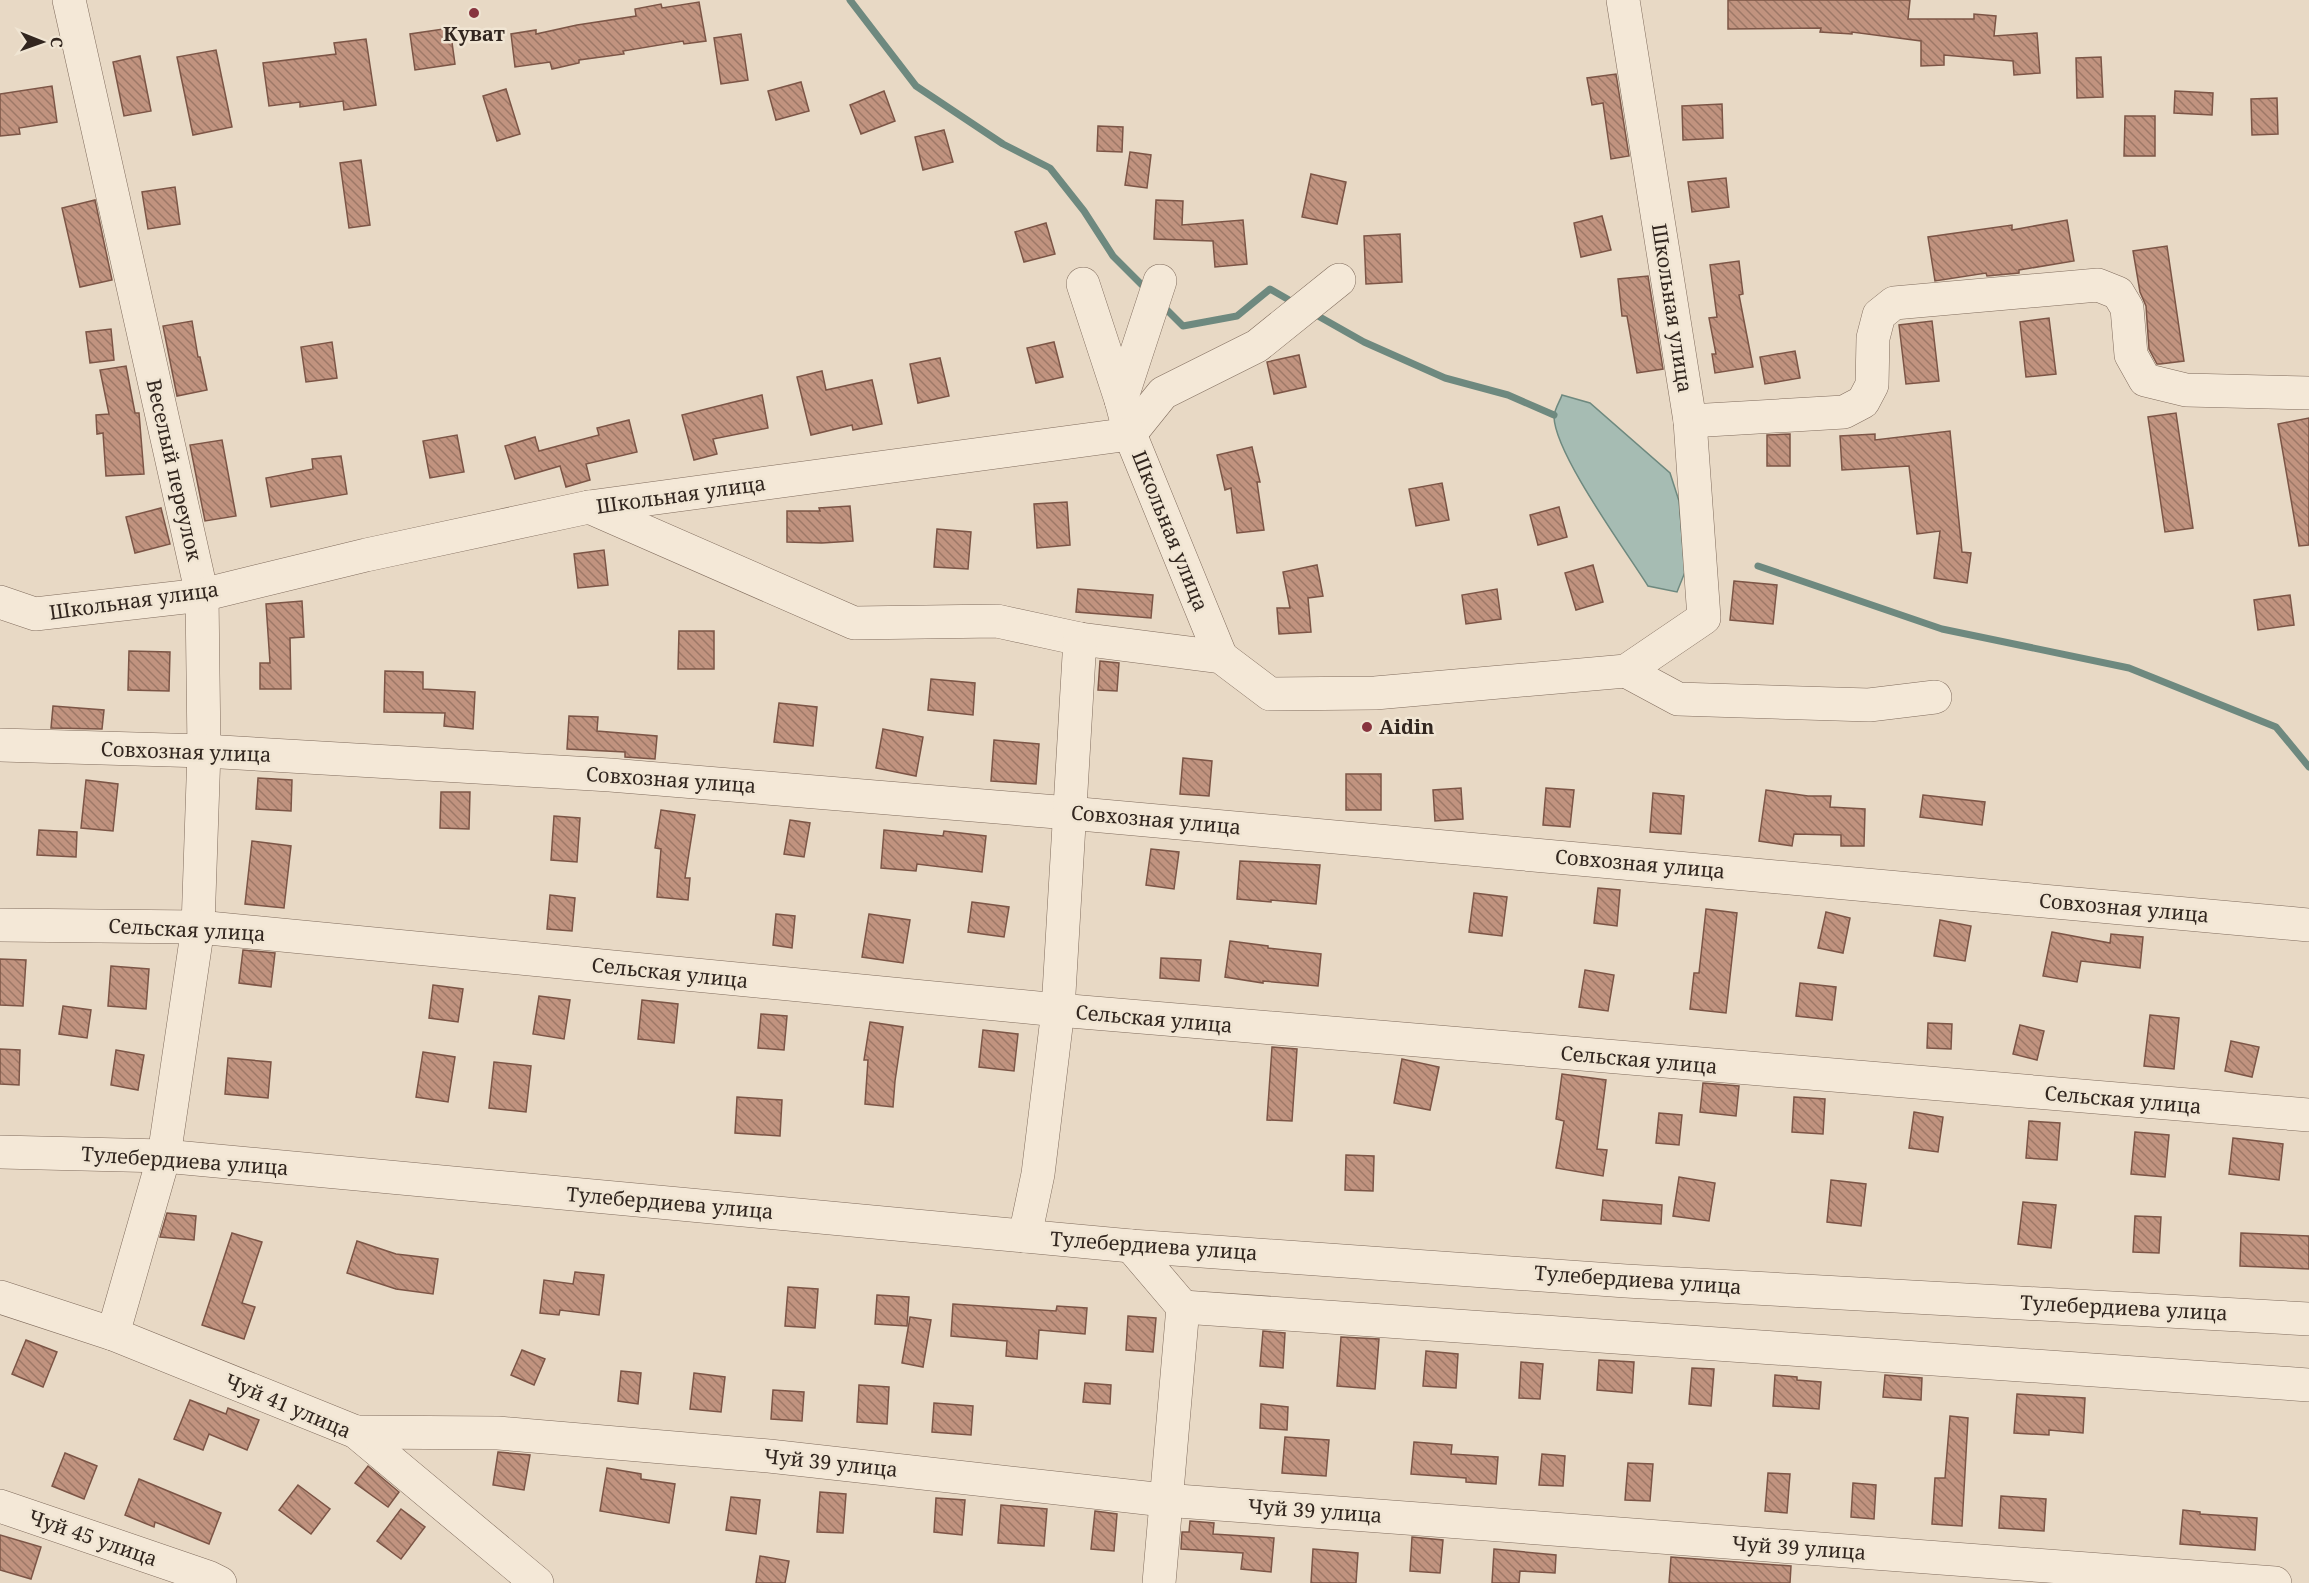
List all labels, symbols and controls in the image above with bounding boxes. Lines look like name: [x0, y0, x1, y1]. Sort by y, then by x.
marker: Куват: [467, 6, 481, 20]
north arrow: [12, 12, 72, 72]
place label: Куват: [443, 20, 505, 47]
text: С: [46, 37, 68, 48]
street label: Школьная улица: [1646, 221, 1699, 394]
street label: Веселый переулок: [140, 376, 209, 564]
street label: Школьная улица: [1126, 446, 1215, 615]
street label: Школьная улица: [594, 469, 767, 520]
street label: Школьная улица: [47, 575, 220, 626]
place label: Aidin: [1379, 713, 1434, 740]
marker: Aidin: [1360, 720, 1374, 734]
street label: Совхозная улица: [100, 735, 272, 768]
street label: Совхозная улица: [585, 760, 757, 799]
street label: Совхозная улица: [1070, 799, 1242, 840]
street label: Совхозная улица: [1554, 843, 1726, 884]
street label: Совхозная улица: [2038, 887, 2210, 928]
street label: Сельская улица: [108, 912, 266, 947]
street label: Сельская улица: [590, 951, 750, 994]
street label: Сельская улица: [1074, 998, 1234, 1039]
street label: Сельская улица: [1559, 1039, 1719, 1080]
street label: Сельская улица: [2043, 1079, 2203, 1120]
street label: Тулебердиева улица: [80, 1140, 290, 1181]
street label: Тулебердиева улица: [565, 1180, 775, 1225]
street label: Тулебердиева улица: [1049, 1225, 1259, 1266]
street label: Тулебердиева улица: [1533, 1259, 1743, 1300]
street label: Тулебердиева улица: [2020, 1289, 2229, 1326]
street label: Чуй 41 улица: [221, 1367, 355, 1444]
street label: Чуй 39 улица: [763, 1442, 899, 1483]
street label: Чуй 39 улица: [1247, 1492, 1383, 1529]
street label: Чуй 45 улица: [25, 1503, 161, 1572]
street label: Чуй 39 улица: [1731, 1529, 1867, 1566]

